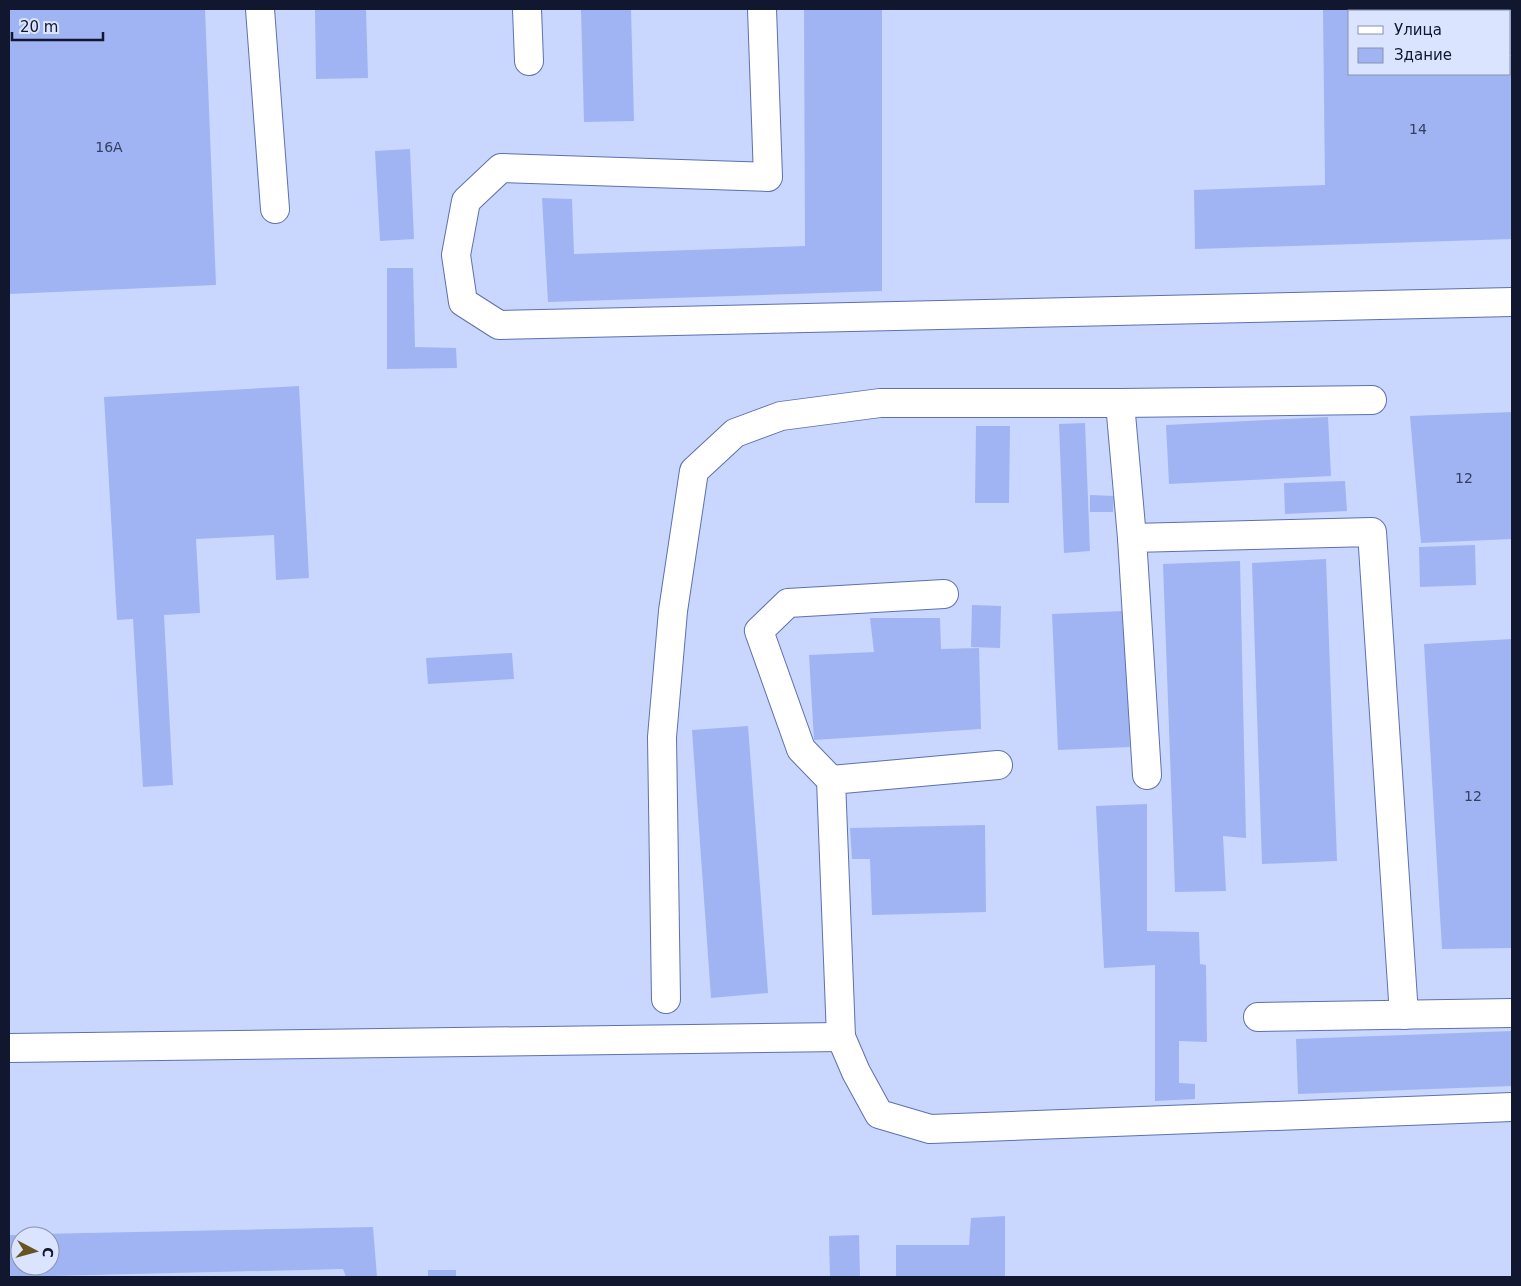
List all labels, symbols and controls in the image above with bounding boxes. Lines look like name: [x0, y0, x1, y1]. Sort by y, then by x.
scale bar: [12, 10, 104, 42]
legend: [1348, 10, 1511, 75]
text: 20 m: [20, 18, 58, 36]
text: Улица: [1394, 21, 1442, 39]
text: Здание: [1394, 46, 1452, 64]
house number: 14: [1409, 121, 1427, 137]
house number: 16А: [95, 139, 123, 155]
house number: 12: [1455, 470, 1473, 486]
house number: 12: [1464, 788, 1482, 804]
north arrow: [10, 1226, 60, 1276]
text: С: [39, 1246, 56, 1258]

